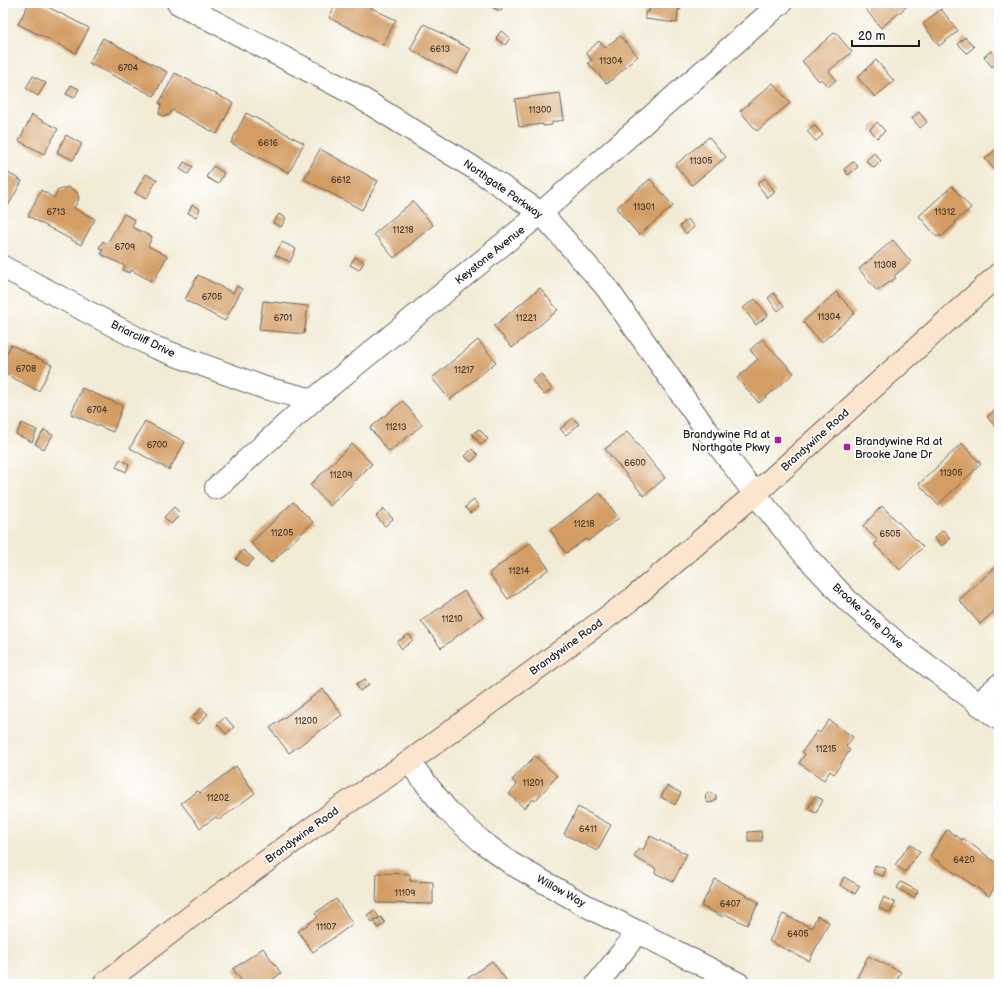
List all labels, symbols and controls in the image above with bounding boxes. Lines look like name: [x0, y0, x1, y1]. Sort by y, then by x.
scale bar: [852, 22, 919, 48]
text: 20 m: [858, 29, 885, 44]
house number: 6613: [430, 44, 450, 55]
house number: 11304: [599, 56, 623, 67]
house number: 6704: [118, 63, 139, 74]
house number: 11300: [528, 105, 552, 116]
house number: 6616: [258, 138, 278, 149]
house number: 11305: [690, 156, 712, 167]
street label: Northgate Parkway: [461, 157, 545, 221]
house number: 6612: [331, 175, 352, 186]
house number: 11301: [633, 202, 655, 213]
house number: 6713: [47, 207, 66, 218]
house number: 11312: [934, 207, 956, 218]
street label: Keystone Avenue: [453, 223, 528, 287]
house number: 11218: [393, 225, 413, 236]
house number: 6709: [115, 242, 135, 253]
house number: 11308: [873, 260, 897, 271]
house number: 6705: [202, 292, 222, 303]
house number: 11304: [817, 312, 841, 323]
house number: 6701: [274, 313, 292, 324]
house number: 11221: [516, 313, 536, 324]
street label: Briarcliff Drive: [109, 318, 178, 360]
house number: 6708: [16, 364, 36, 375]
house number: 11217: [454, 365, 475, 376]
house number: 6704: [87, 405, 108, 416]
street label: Brandywine Road: [778, 406, 852, 474]
house number: 11213: [385, 422, 407, 433]
place label: Brandywine Rd at Northgate Pkwy: [683, 428, 771, 454]
marker: Brandywine Rd at Northgate Pkwy: [773, 435, 783, 445]
place label: Brandywine Rd at Brooke Jane Dr: [855, 435, 943, 461]
house number: 6700: [147, 440, 167, 451]
marker: Brandywine Rd at Brooke Jane Dr: [842, 442, 852, 452]
house number: 6600: [624, 458, 646, 469]
house number: 11305: [940, 468, 962, 479]
house number: 11209: [330, 470, 352, 481]
house number: 11218: [574, 519, 594, 530]
house number: 11205: [271, 528, 293, 539]
house number: 6505: [879, 529, 901, 540]
house number: 11214: [508, 566, 530, 577]
street label: Brooke Jane Drive: [830, 581, 907, 652]
house number: 11210: [442, 614, 462, 625]
street label: Brandywine Road: [527, 616, 605, 678]
house number: 11200: [295, 716, 317, 727]
house number: 11215: [816, 744, 836, 755]
house number: 11201: [522, 778, 544, 789]
house number: 11202: [207, 793, 230, 804]
street label: Brandywine Road: [263, 804, 341, 866]
house number: 6411: [579, 824, 597, 835]
house number: 6420: [953, 855, 975, 866]
street label: Willow Way: [534, 872, 588, 910]
house number: 11109: [395, 888, 415, 899]
house number: 6407: [720, 899, 741, 910]
house number: 11107: [316, 922, 337, 933]
house number: 6405: [787, 929, 809, 940]

